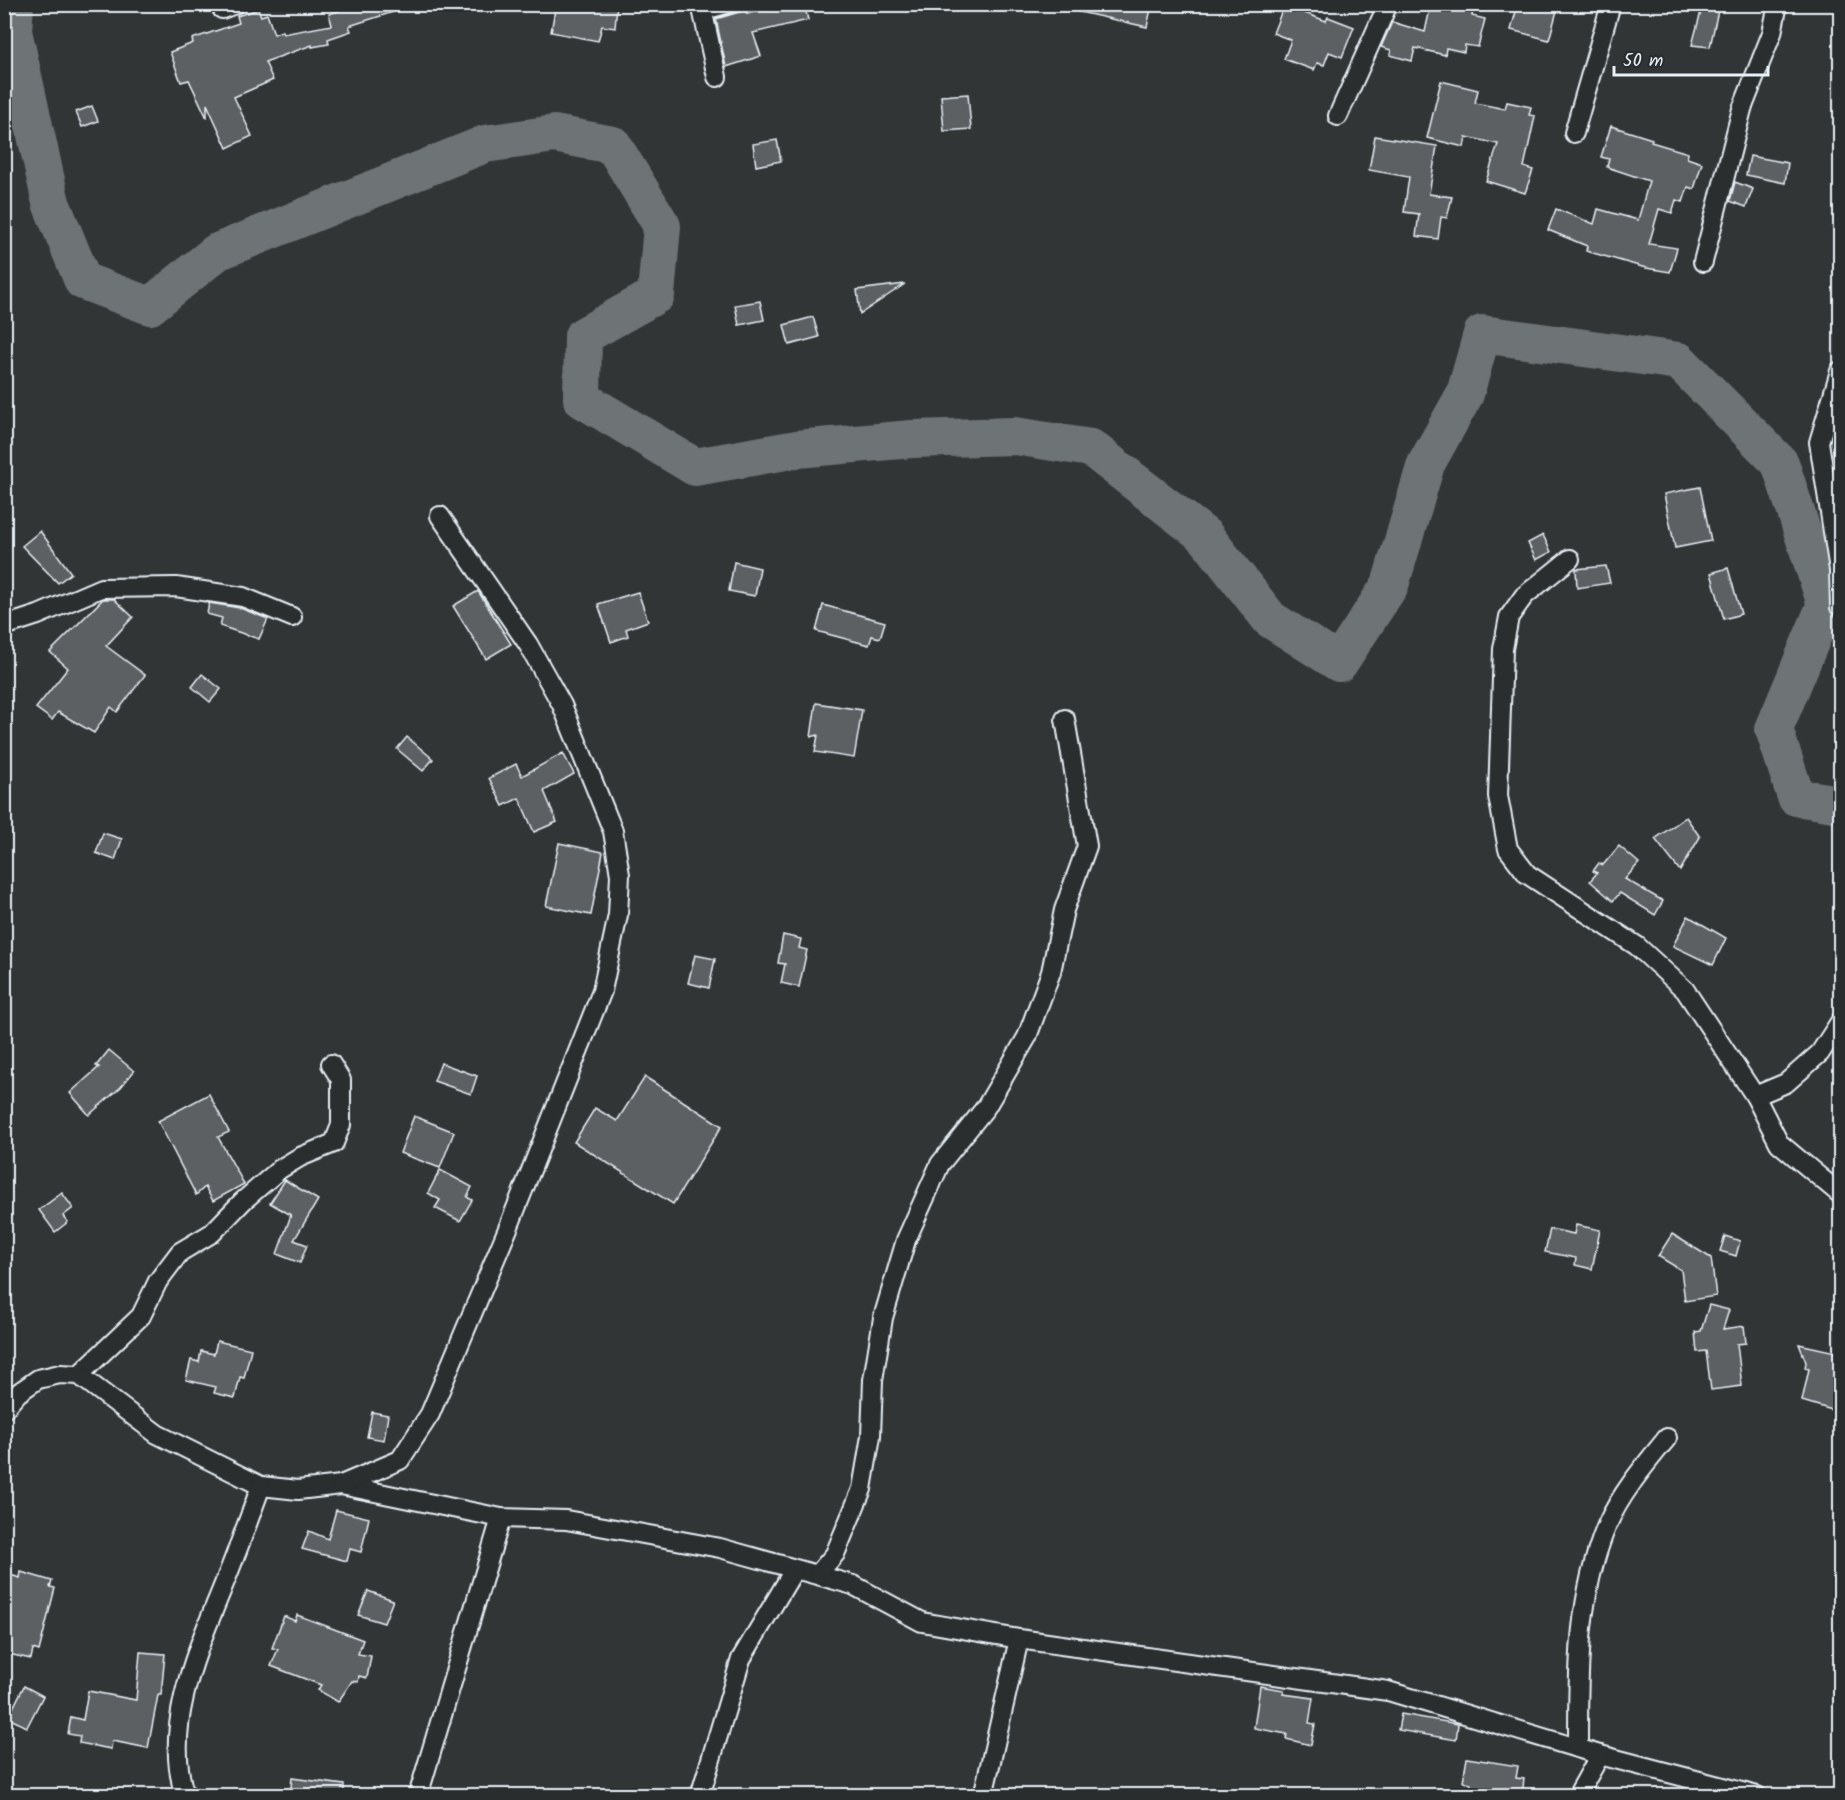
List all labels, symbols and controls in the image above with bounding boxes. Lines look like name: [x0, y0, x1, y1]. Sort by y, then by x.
scale bar: [1614, 39, 1768, 77]
text: 50 m: [1623, 47, 1663, 76]

